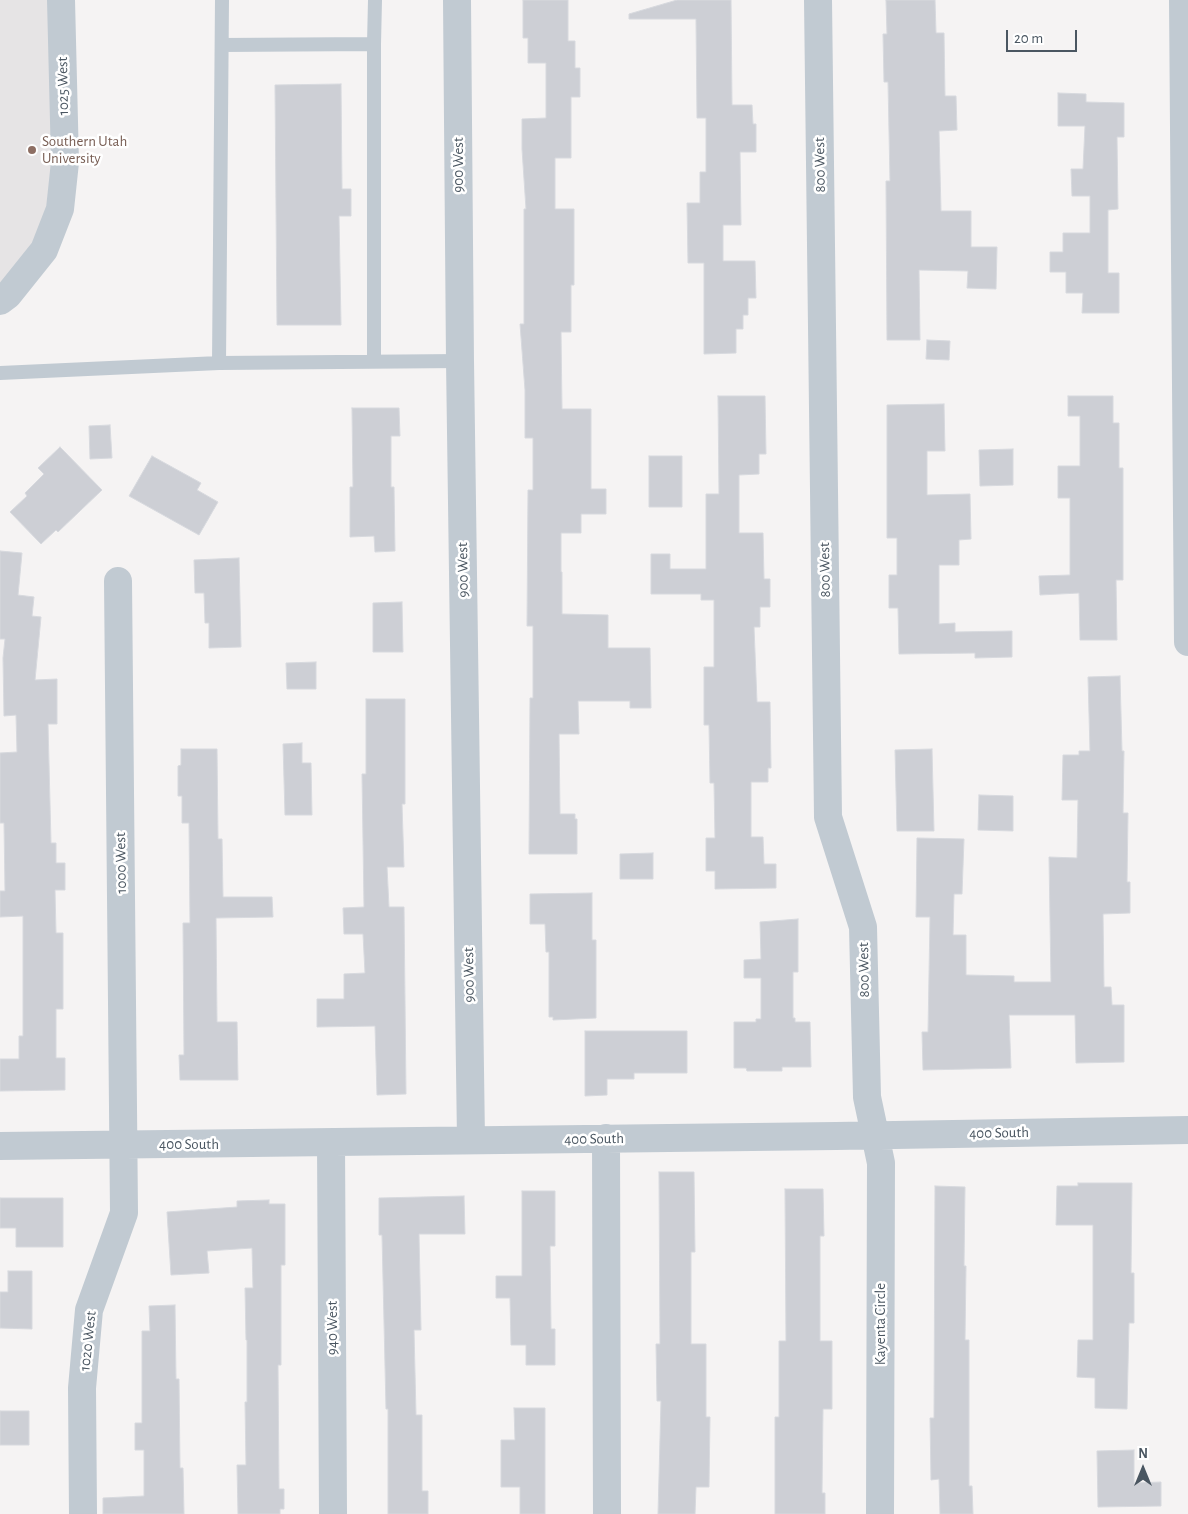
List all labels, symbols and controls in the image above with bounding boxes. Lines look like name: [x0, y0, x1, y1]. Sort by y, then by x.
scale bar: [1008, 20, 1079, 52]
text: 20 m: [1014, 31, 1043, 46]
street label: 1025 West: [53, 57, 73, 115]
place label: Southern Utah University: [42, 132, 127, 167]
street label: 900 West: [449, 137, 467, 193]
street label: 800 West: [811, 137, 829, 193]
marker: Southern Utah University: [26, 144, 38, 156]
street label: 900 West: [454, 542, 472, 598]
street label: 800 West: [816, 542, 834, 598]
street label: 1000 West: [111, 832, 131, 894]
street label: 800 West: [855, 942, 873, 998]
street label: 900 West: [460, 947, 478, 1003]
street label: 400 South: [969, 1123, 1029, 1143]
street label: 400 South: [564, 1129, 624, 1149]
street label: 400 South: [159, 1135, 219, 1153]
street label: Kayenta Circle: [871, 1283, 889, 1365]
street label: 940 West: [323, 1301, 341, 1355]
street label: 1020 West: [76, 1310, 100, 1372]
north arrow: [1118, 1444, 1168, 1494]
text: N: [1138, 1447, 1148, 1461]

